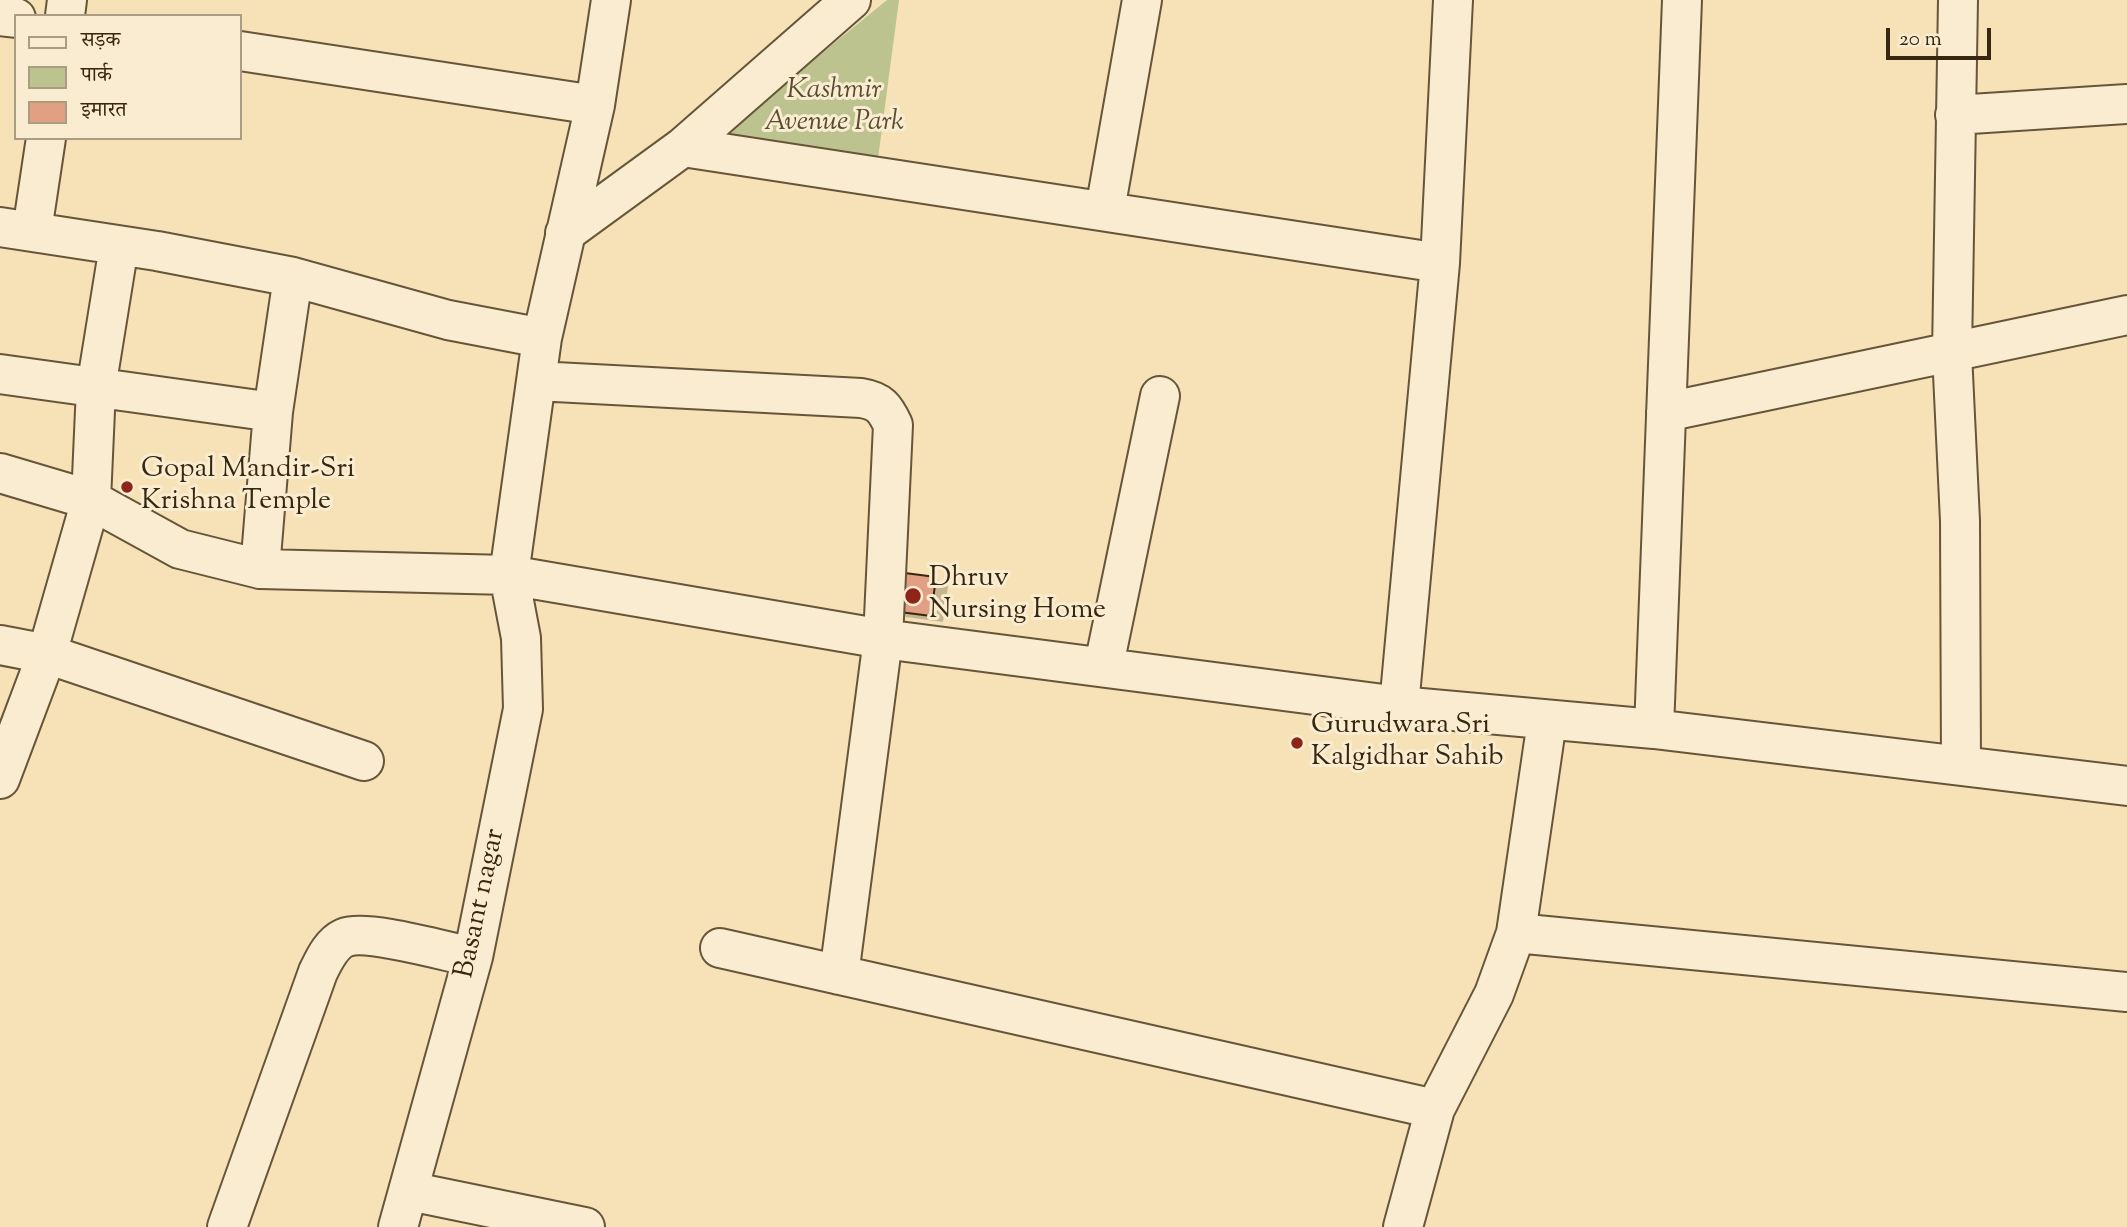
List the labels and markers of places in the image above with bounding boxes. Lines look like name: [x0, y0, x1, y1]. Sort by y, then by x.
place label: Gopal Mandir-Sri Krishna Temple: [141, 454, 355, 520]
marker: Gopal Mandir-Sri Krishna Temple: [119, 479, 135, 495]
place label: Dhruv Nursing Home: [929, 563, 1106, 629]
marker: Dhruv Nursing Home: [903, 586, 923, 606]
place label: Gurudwara Sri Kalgidhar Sahib: [1311, 710, 1503, 776]
marker: Gurudwara Sri Kalgidhar Sahib: [1289, 735, 1305, 751]

